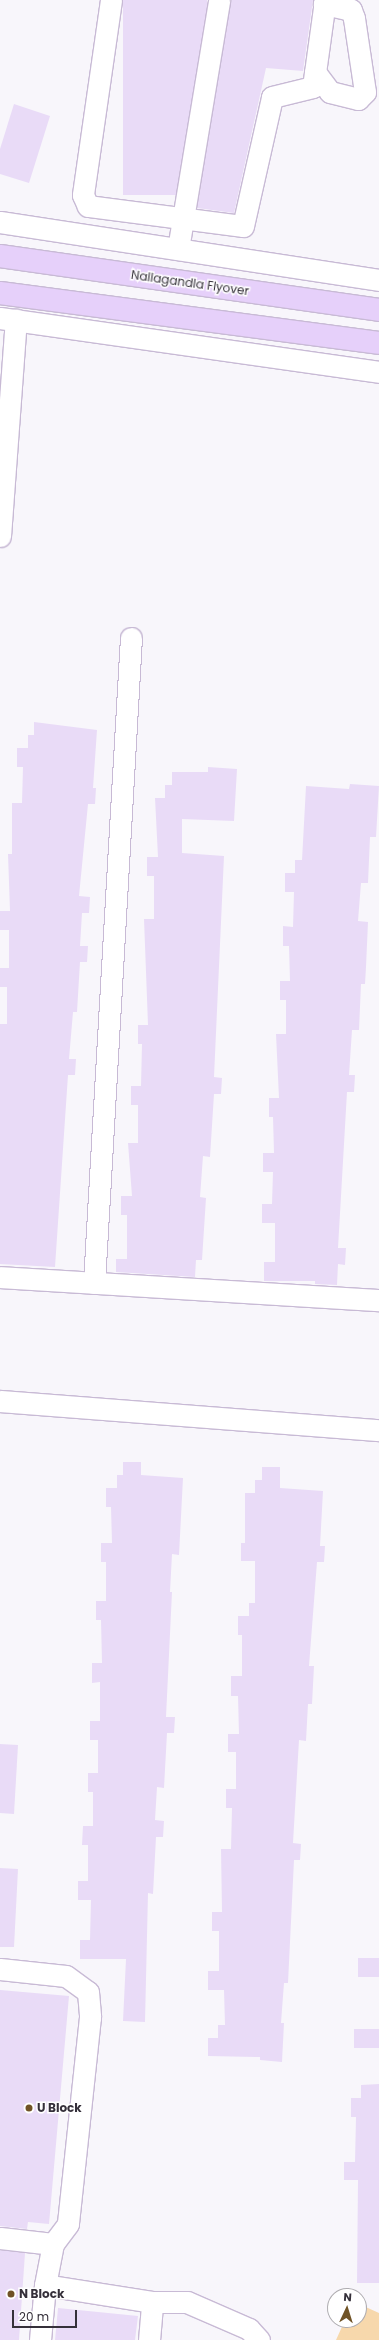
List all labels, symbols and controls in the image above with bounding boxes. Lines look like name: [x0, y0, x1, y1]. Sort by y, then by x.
street label: Nallagandla Flyover: [130, 268, 250, 298]
place label: U Block: [37, 2101, 82, 2115]
marker: U Block: [24, 2103, 34, 2113]
place label: N Block: [19, 2287, 64, 2301]
north arrow: [327, 2288, 367, 2328]
marker: N Block: [6, 2289, 16, 2299]
text: N: [343, 2289, 352, 2305]
scale bar: [14, 2302, 79, 2328]
text: 20 m: [19, 2308, 49, 2325]

